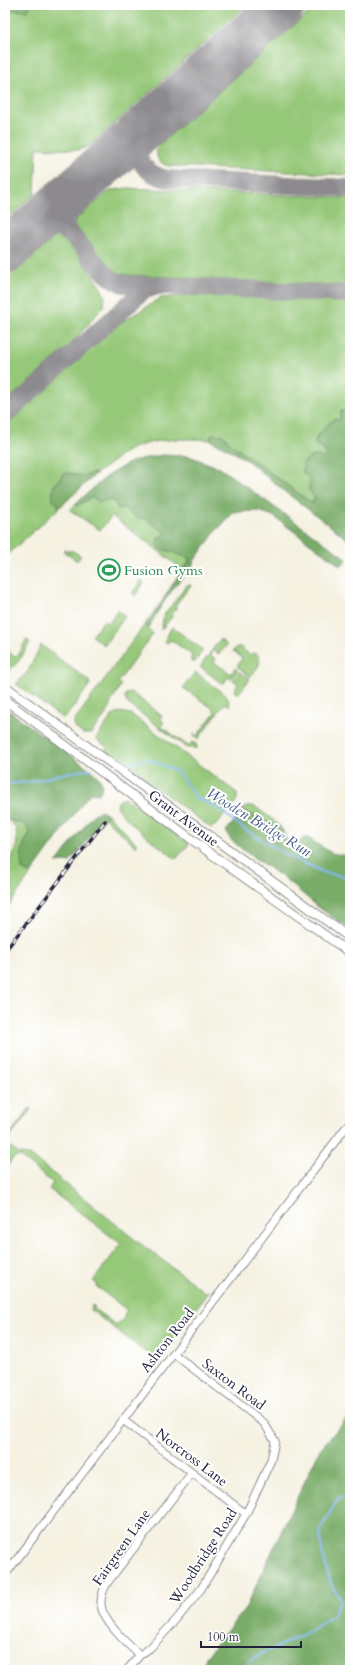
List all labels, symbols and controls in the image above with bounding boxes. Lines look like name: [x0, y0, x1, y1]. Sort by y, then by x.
sports icon: Fusion Gyms: [96, 557, 122, 583]
place label: Fusion Gyms: [124, 561, 203, 580]
water label: Wooden Bridge Run: [203, 783, 316, 862]
street label: Grant Avenue: [145, 786, 223, 851]
street label: Ashton Road: [136, 1304, 199, 1376]
street label: Saxton Road: [198, 1354, 270, 1415]
street label: Norcross Lane: [152, 1424, 232, 1491]
street label: Woodbridge Road: [165, 1504, 242, 1609]
street label: Fairgreen Lane: [88, 1505, 155, 1589]
scale bar: [201, 1623, 301, 1649]
text: 100 m: [207, 1629, 240, 1645]

